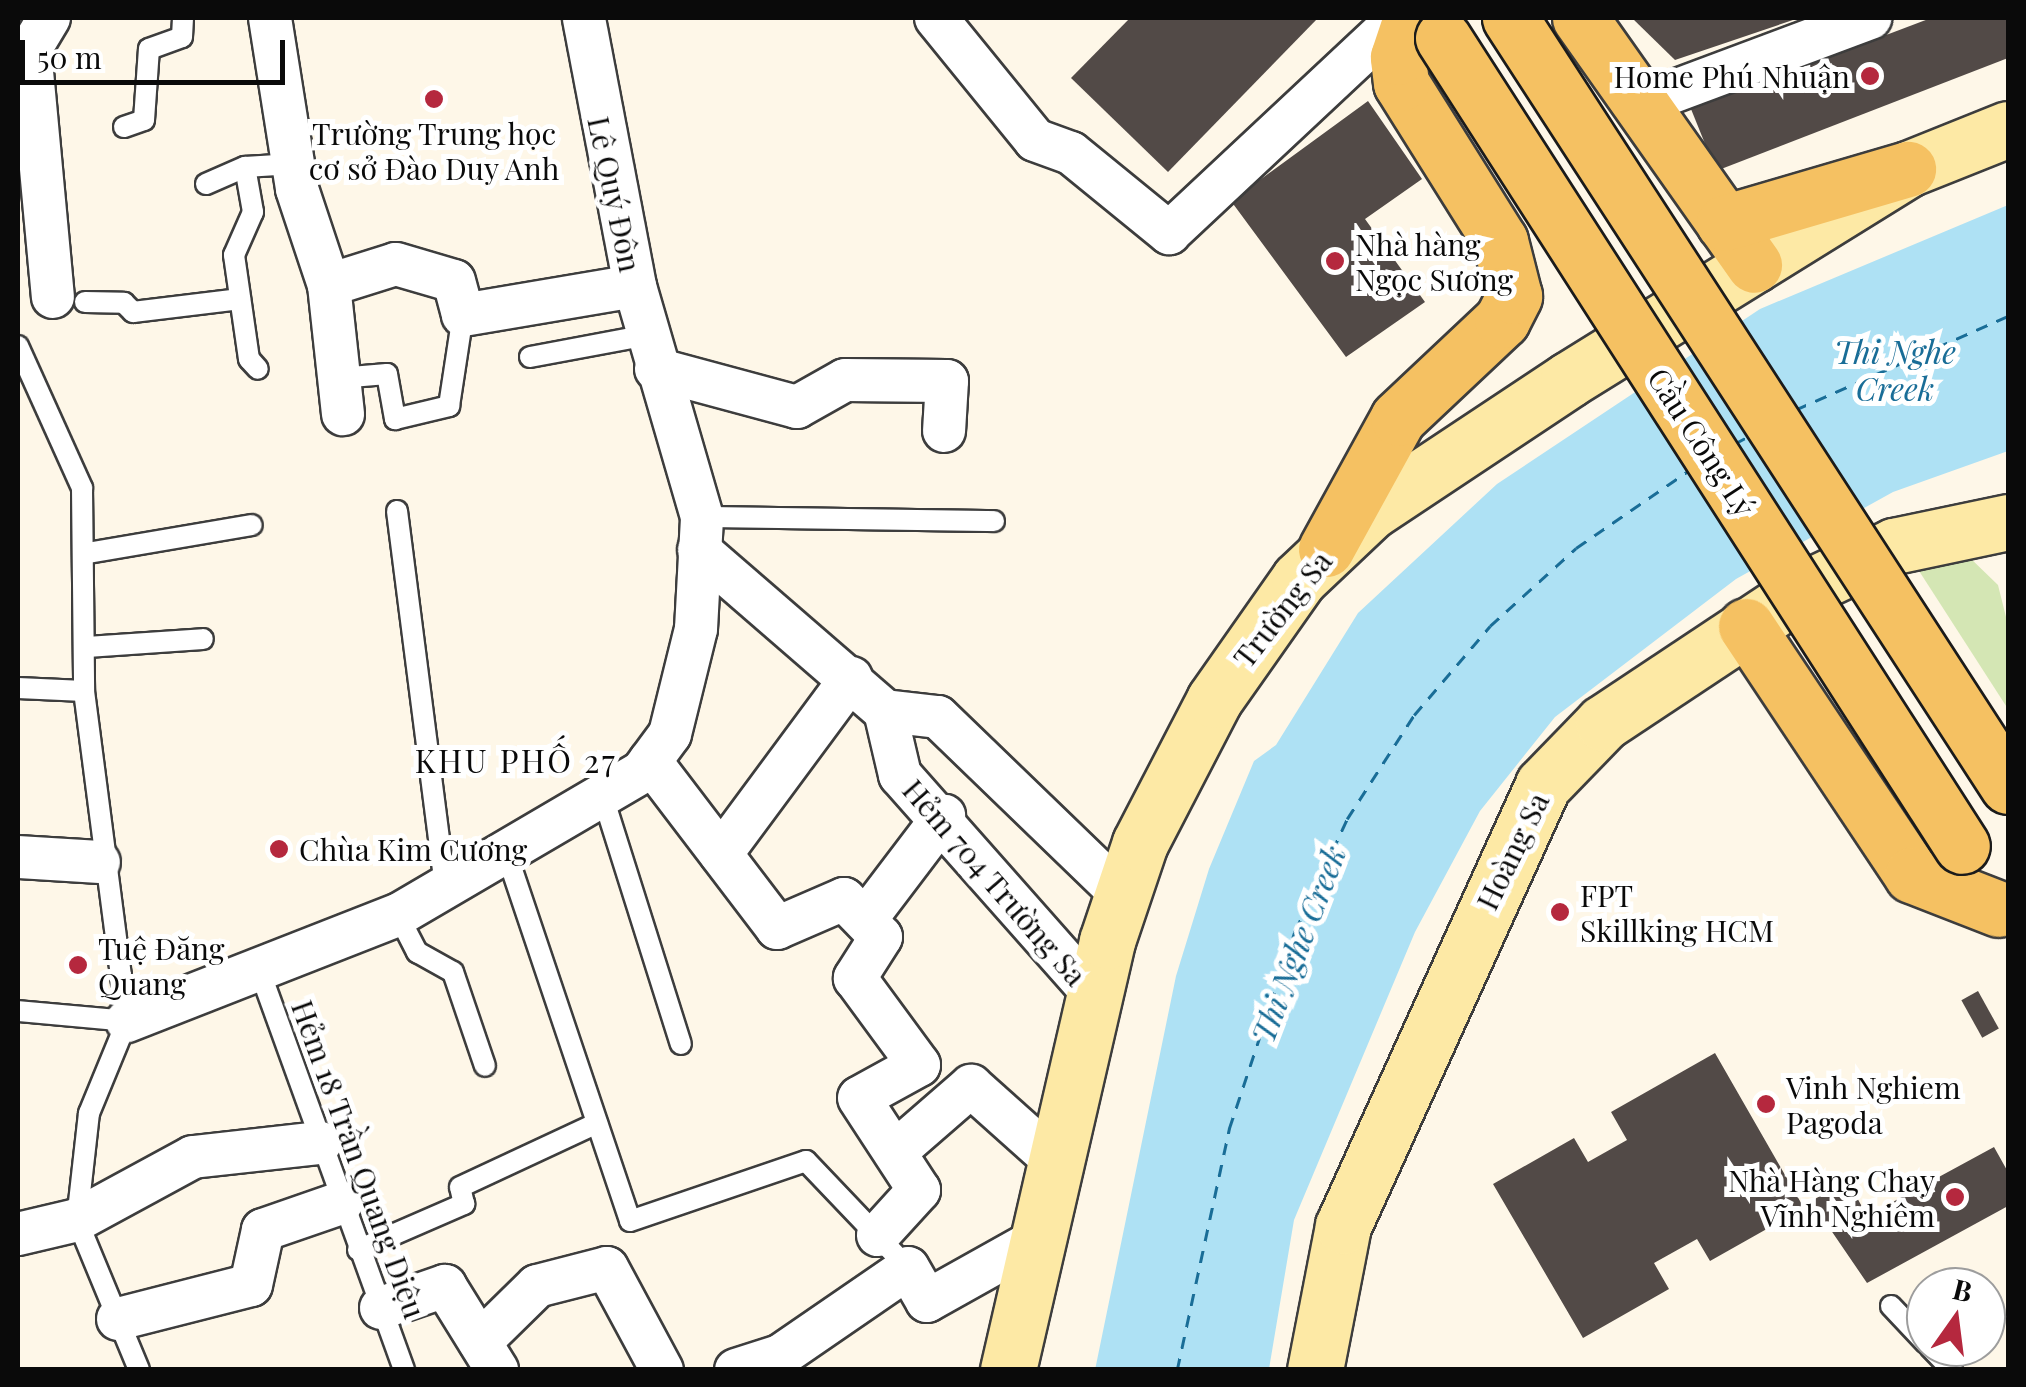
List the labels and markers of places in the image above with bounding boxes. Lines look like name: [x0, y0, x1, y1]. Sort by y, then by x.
place label: Home Phú Nhuận: [1614, 58, 1850, 94]
marker: Home Phú Nhuận: [1859, 65, 1881, 87]
marker: Trường Trung học cơ sở Đào Duy Anh: [423, 88, 445, 110]
place label: Trường Trung học cơ sở Đào Duy Anh: [308, 115, 560, 186]
place label: Nhà hàng Ngọc Sương: [1355, 226, 1513, 296]
marker: Nhà hàng Ngọc Sương: [1324, 250, 1346, 272]
place label: Chùa Kim Cương: [299, 831, 528, 867]
marker: Chùa Kim Cương: [268, 838, 290, 860]
place label: FPT Skillking HCM: [1580, 877, 1774, 948]
marker: FPT Skillking HCM: [1549, 901, 1571, 923]
place label: Tuệ Đăng Quang: [98, 930, 225, 1000]
marker: Tuệ Đăng Quang: [67, 954, 89, 976]
place label: Vinh Nghiem Pagoda: [1786, 1069, 1961, 1140]
marker: Vinh Nghiem Pagoda: [1755, 1093, 1777, 1115]
place label: Nhà Hàng Chay Vĩnh Nghiêm: [1728, 1162, 1935, 1232]
marker: Nhà Hàng Chay Vĩnh Nghiêm: [1944, 1186, 1966, 1208]

